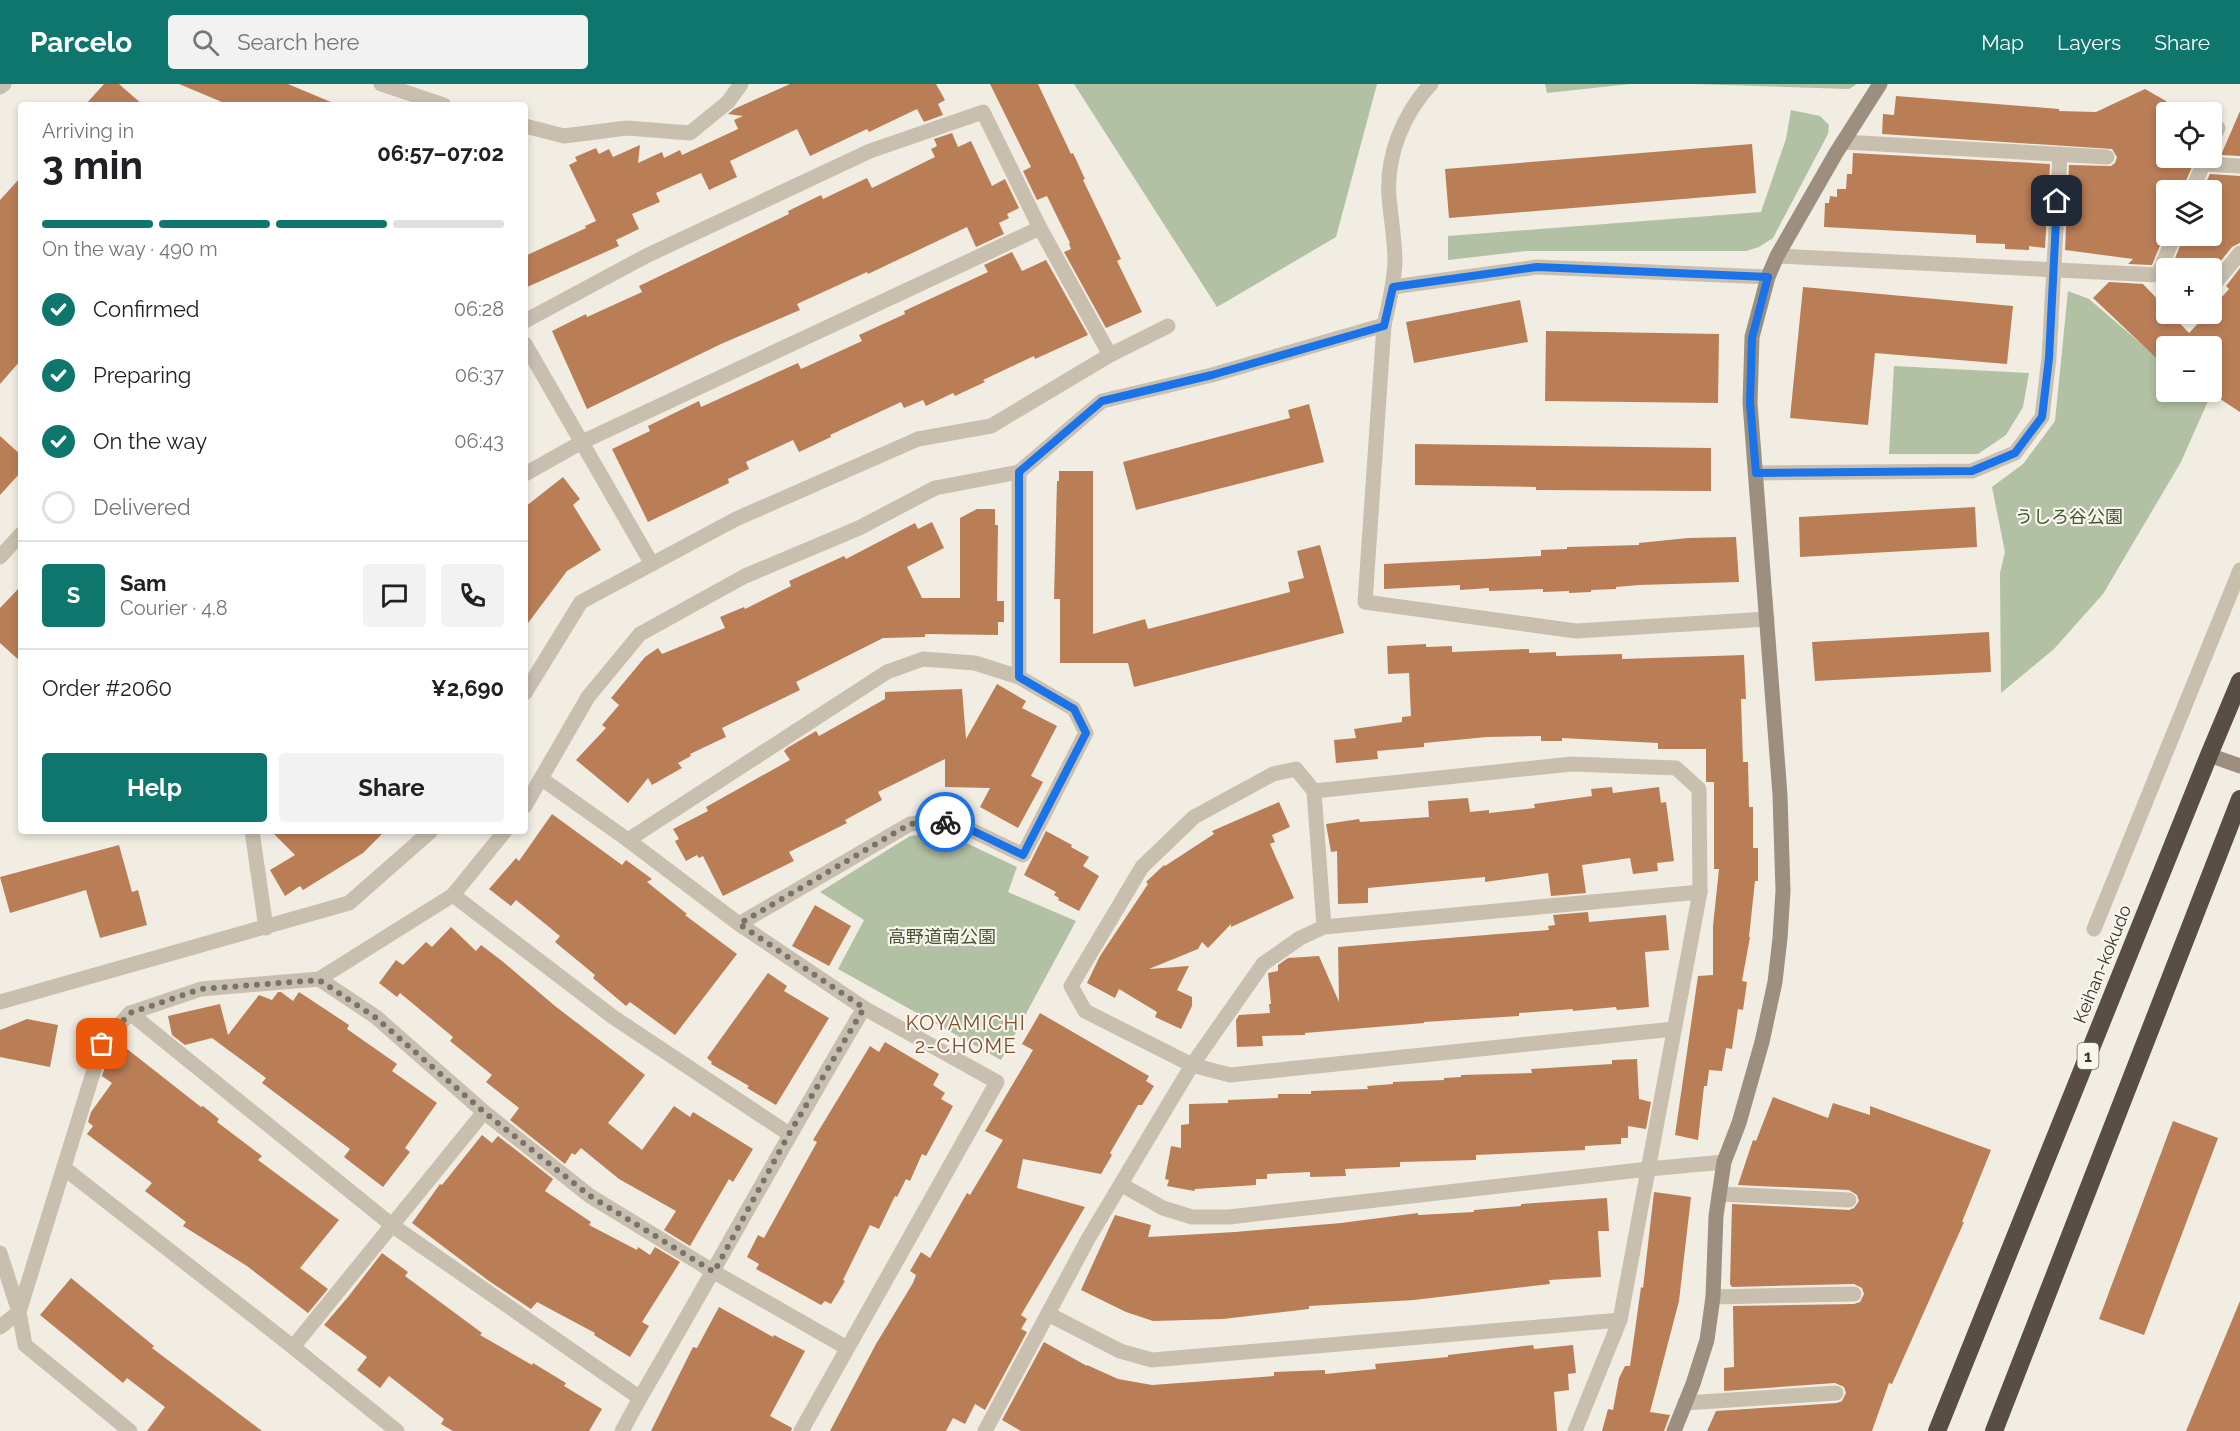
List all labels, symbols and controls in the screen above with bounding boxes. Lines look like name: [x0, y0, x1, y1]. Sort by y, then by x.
search box: [168, 15, 588, 69]
text: Parcelo: [30, 26, 132, 59]
icon: search: [189, 26, 222, 59]
text: Search here: [237, 29, 359, 55]
text: Map: [1981, 30, 2024, 55]
text: Layers: [2057, 30, 2121, 55]
text: Share: [2154, 30, 2210, 55]
map controls: [2156, 102, 2222, 402]
button: locate: [2156, 102, 2222, 168]
text: Arriving in: [42, 119, 134, 143]
text: 06:57–07:02: [377, 140, 504, 166]
text: 3 min: [42, 142, 143, 188]
pin: [2031, 175, 2082, 226]
button: layers: [2156, 180, 2222, 246]
icon: home: [2040, 184, 2073, 217]
text: On the way · 490 m: [42, 237, 218, 261]
button: +: [2156, 258, 2222, 324]
icon: check: [42, 293, 75, 326]
text: Confirmed: [93, 296, 200, 322]
text: 06:28: [454, 297, 504, 321]
button: −: [2156, 336, 2222, 402]
icon: check: [42, 359, 75, 392]
text: Preparing: [93, 362, 191, 388]
text: 06:37: [455, 363, 504, 387]
icon: check: [42, 425, 75, 458]
text: On the way: [93, 428, 207, 454]
text: 06:43: [454, 429, 504, 453]
text: Delivered: [93, 494, 191, 520]
park label: うしろ谷公園: [2015, 506, 2123, 527]
button: chat: [363, 564, 426, 627]
button: phone: [441, 564, 504, 627]
text: Sam: [120, 570, 167, 596]
text: S: [67, 582, 80, 608]
text: Courier · 4.8: [120, 596, 228, 620]
text: Order #2060: [42, 675, 172, 701]
text: ¥2,690: [431, 675, 504, 701]
button: Help: [42, 753, 267, 822]
button: Share: [279, 753, 504, 822]
courier: [915, 792, 975, 852]
icon: bike: [929, 806, 962, 839]
street label: Keihan-kokudo: [2069, 901, 2135, 1026]
park label: 高野道南公園: [888, 926, 996, 947]
district label: KOYAMICHI 2-CHOME: [906, 1011, 1026, 1058]
pin: [76, 1018, 127, 1069]
icon: bag: [85, 1027, 118, 1060]
road number: 1: [2078, 1043, 2098, 1069]

